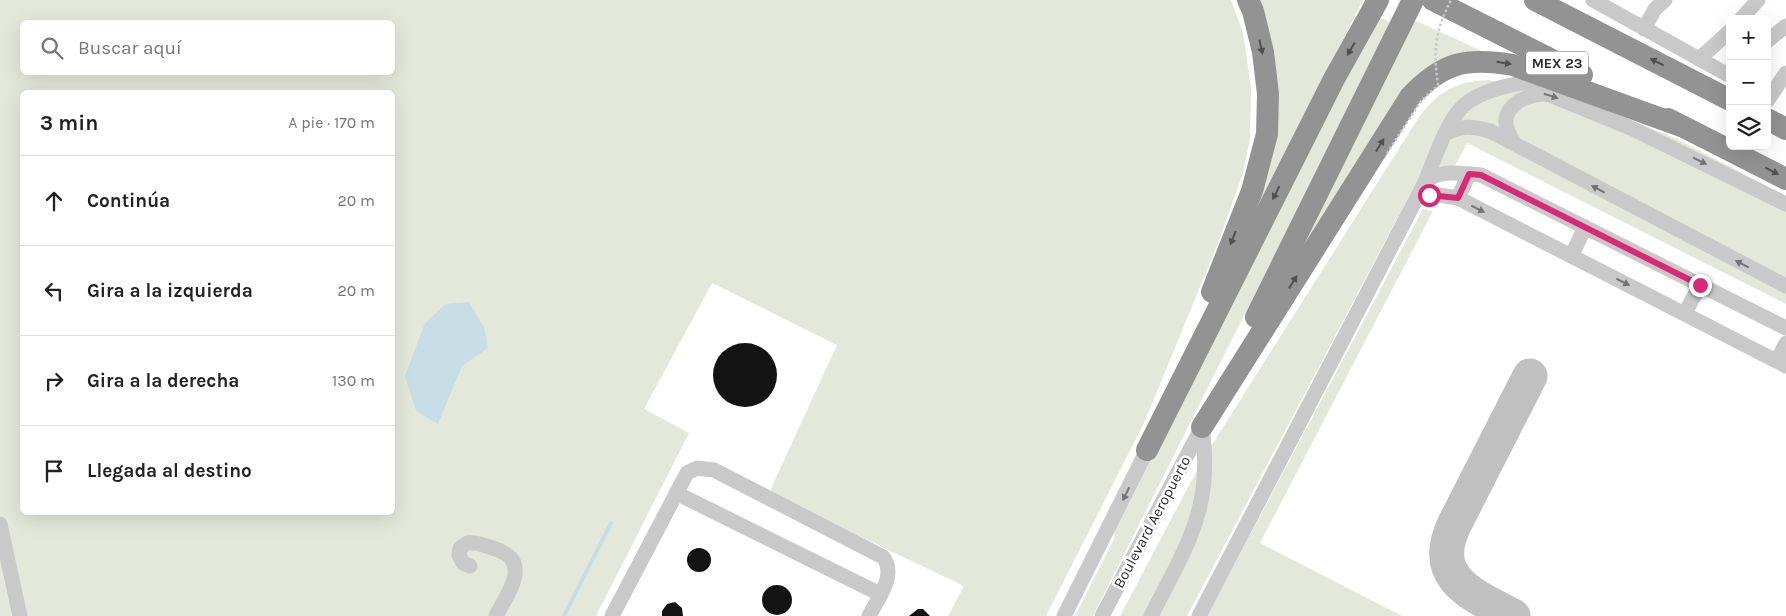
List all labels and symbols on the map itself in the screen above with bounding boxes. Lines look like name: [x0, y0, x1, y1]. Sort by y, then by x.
one-way arrow: [1257, 39, 1265, 54]
one-way arrow: [1346, 42, 1355, 55]
road number: MEX 23: [1526, 52, 1588, 74]
one-way arrow: [1649, 58, 1664, 66]
one-way arrow: [1496, 60, 1512, 68]
one-way arrow: [1544, 92, 1559, 100]
one-way arrow: [1375, 138, 1385, 152]
one-way arrow: [1693, 157, 1707, 165]
one-way arrow: [1764, 167, 1779, 175]
route start: [1418, 184, 1441, 207]
one-way arrow: [1591, 185, 1606, 193]
one-way arrow: [1272, 186, 1280, 200]
one-way arrow: [1471, 205, 1485, 213]
one-way arrow: [1229, 231, 1236, 246]
one-way arrow: [1735, 260, 1750, 268]
route end: [1689, 274, 1712, 297]
one-way arrow: [1289, 276, 1298, 289]
one-way arrow: [1616, 278, 1631, 286]
street label: Boulevard Aeropuerto: [1110, 453, 1194, 591]
one-way arrow: [1121, 487, 1129, 501]

